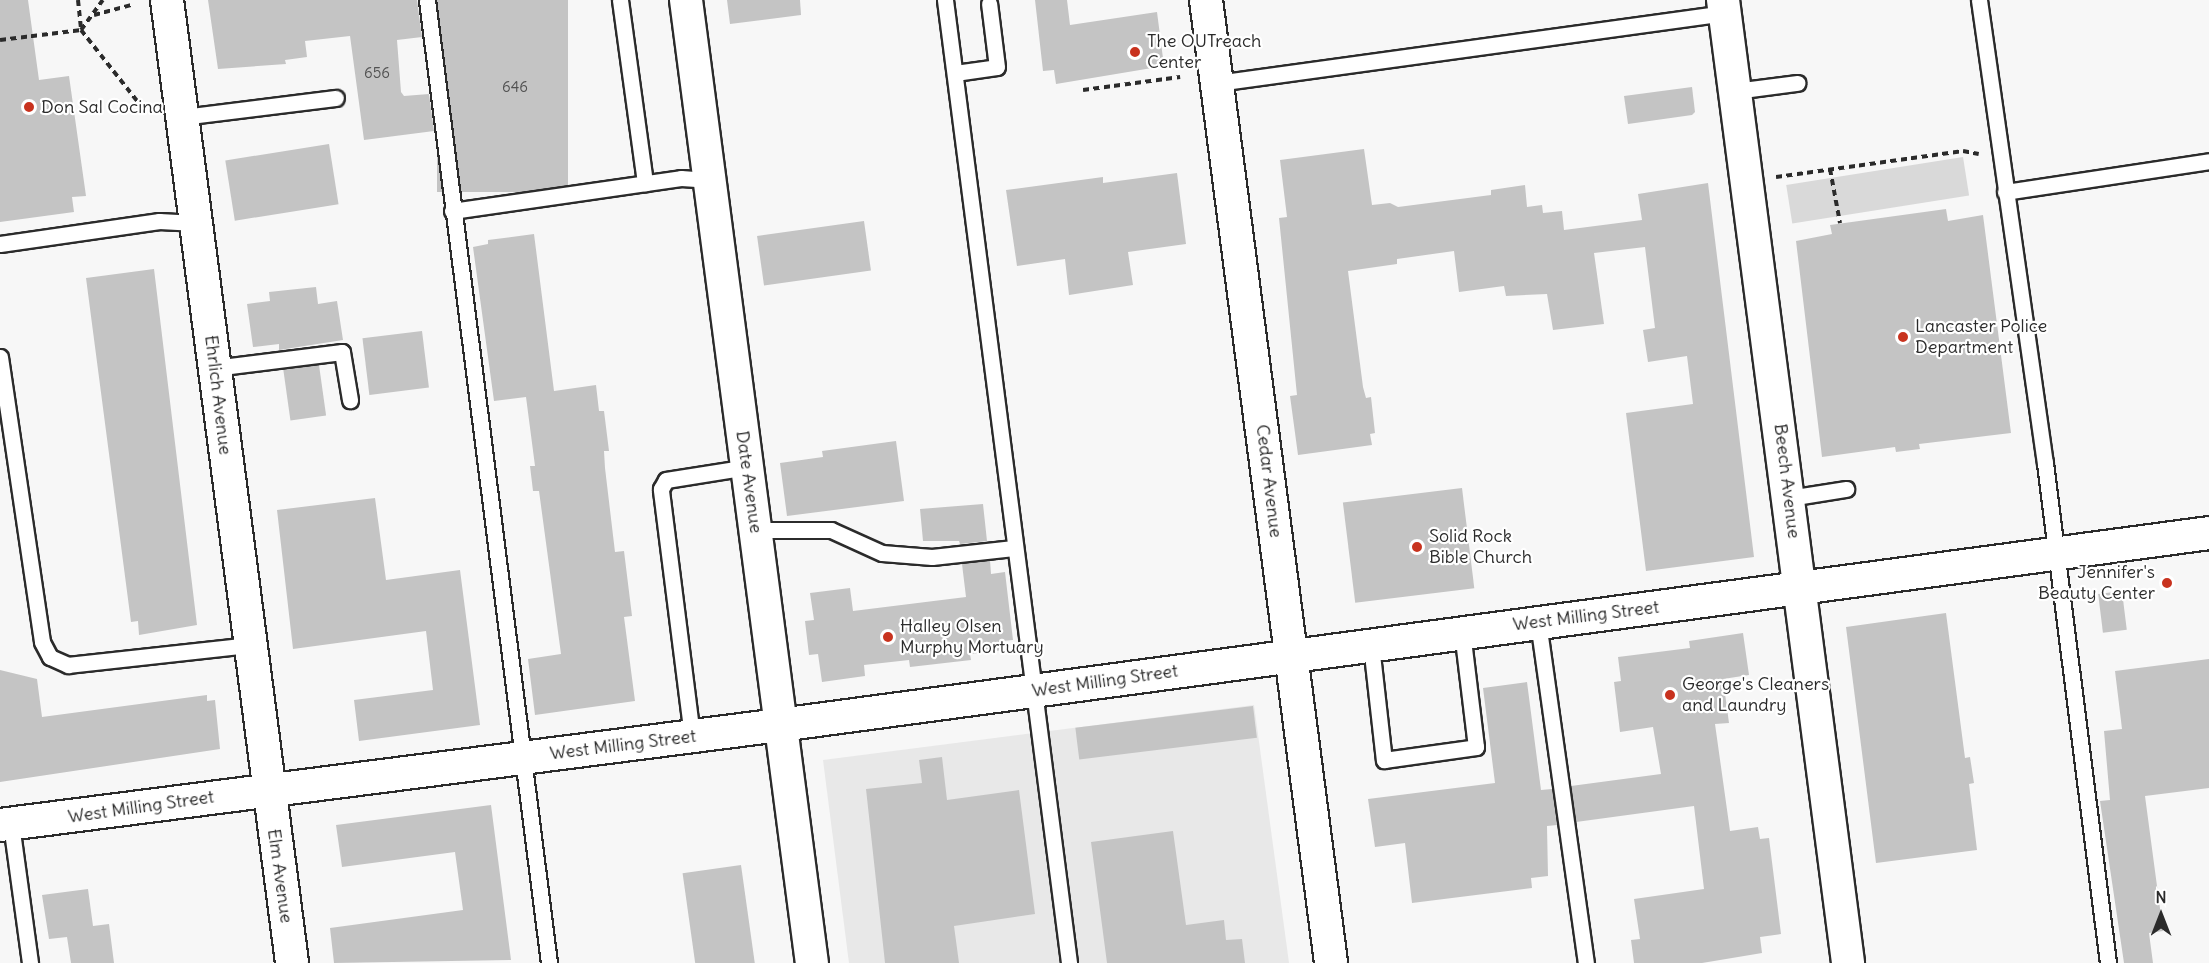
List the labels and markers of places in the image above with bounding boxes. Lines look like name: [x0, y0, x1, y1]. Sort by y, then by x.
place label: The OUTreach Center: [1147, 31, 1261, 74]
marker: The OUTreach Center: [1128, 45, 1142, 59]
place label: Don Sal Cocina: [41, 96, 163, 118]
marker: Don Sal Cocina: [22, 100, 36, 114]
place label: Lancaster Police Department: [1915, 316, 2047, 358]
marker: Lancaster Police Department: [1896, 330, 1910, 344]
place label: Solid Rock Bible Church: [1429, 526, 1532, 568]
marker: Solid Rock Bible Church: [1410, 540, 1424, 554]
place label: Jennifer's Beauty Center: [2038, 562, 2155, 604]
marker: Jennifer's Beauty Center: [2160, 576, 2174, 590]
place label: Halley Olsen Murphy Mortuary: [900, 616, 1044, 658]
marker: Halley Olsen Murphy Mortuary: [881, 630, 895, 644]
place label: George's Cleaners and Laundry: [1682, 674, 1829, 716]
marker: George's Cleaners and Laundry: [1663, 688, 1677, 702]

